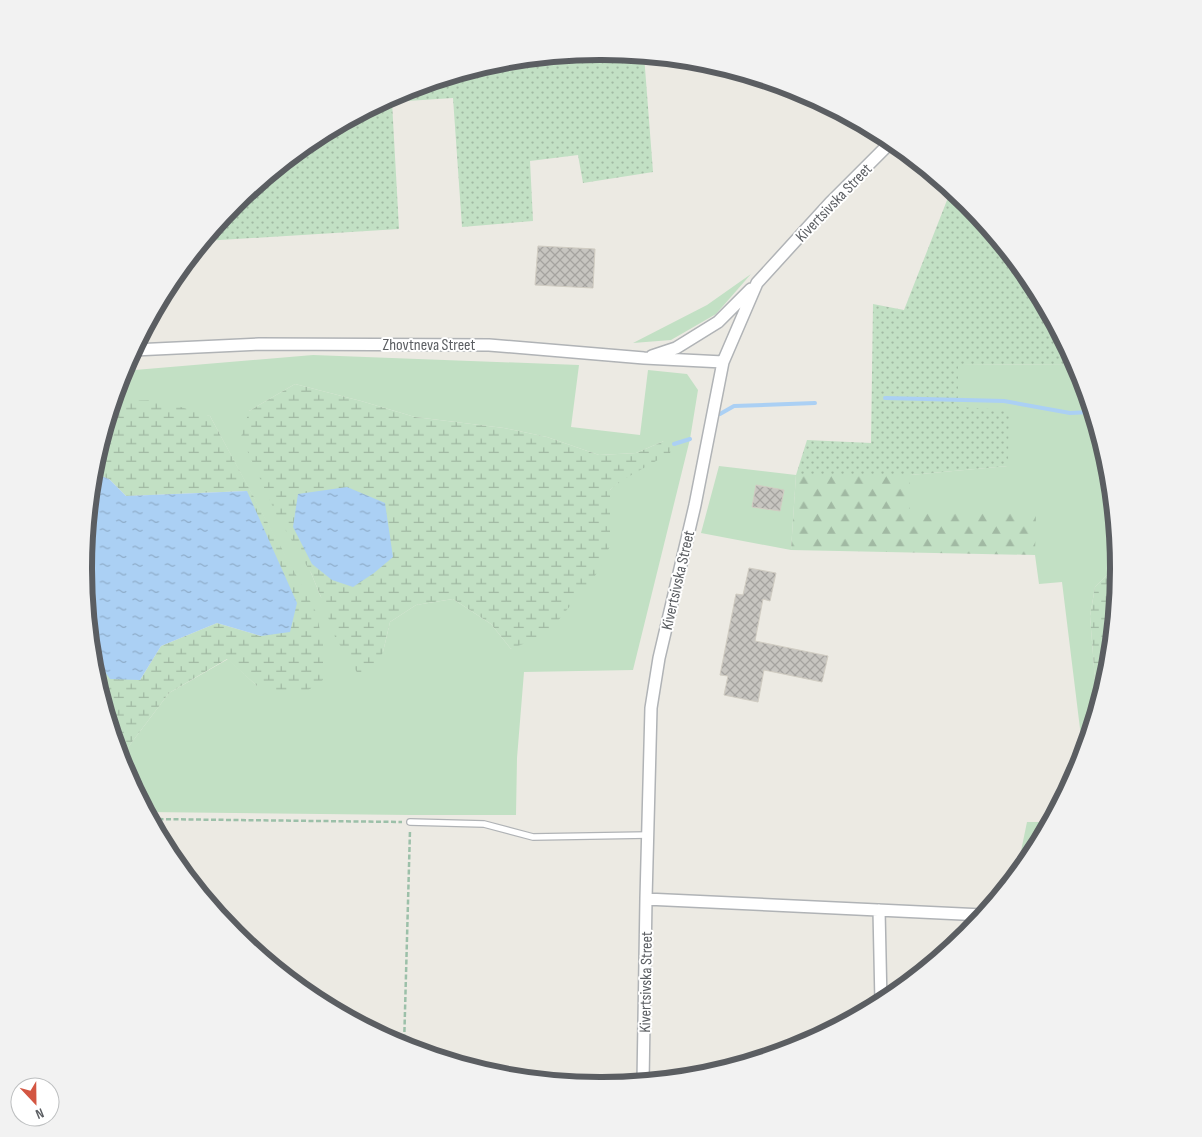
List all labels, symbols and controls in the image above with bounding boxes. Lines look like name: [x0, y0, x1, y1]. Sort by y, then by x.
street label: Kivertsivska Street: [792, 160, 876, 246]
street label: Zhovtneva Street: [383, 336, 475, 355]
street label: Kivertsivska Street: [658, 529, 699, 632]
street label: Kivertsivska Street: [636, 931, 657, 1033]
north arrow: [10, 1077, 60, 1127]
text: N: [33, 1104, 46, 1123]

